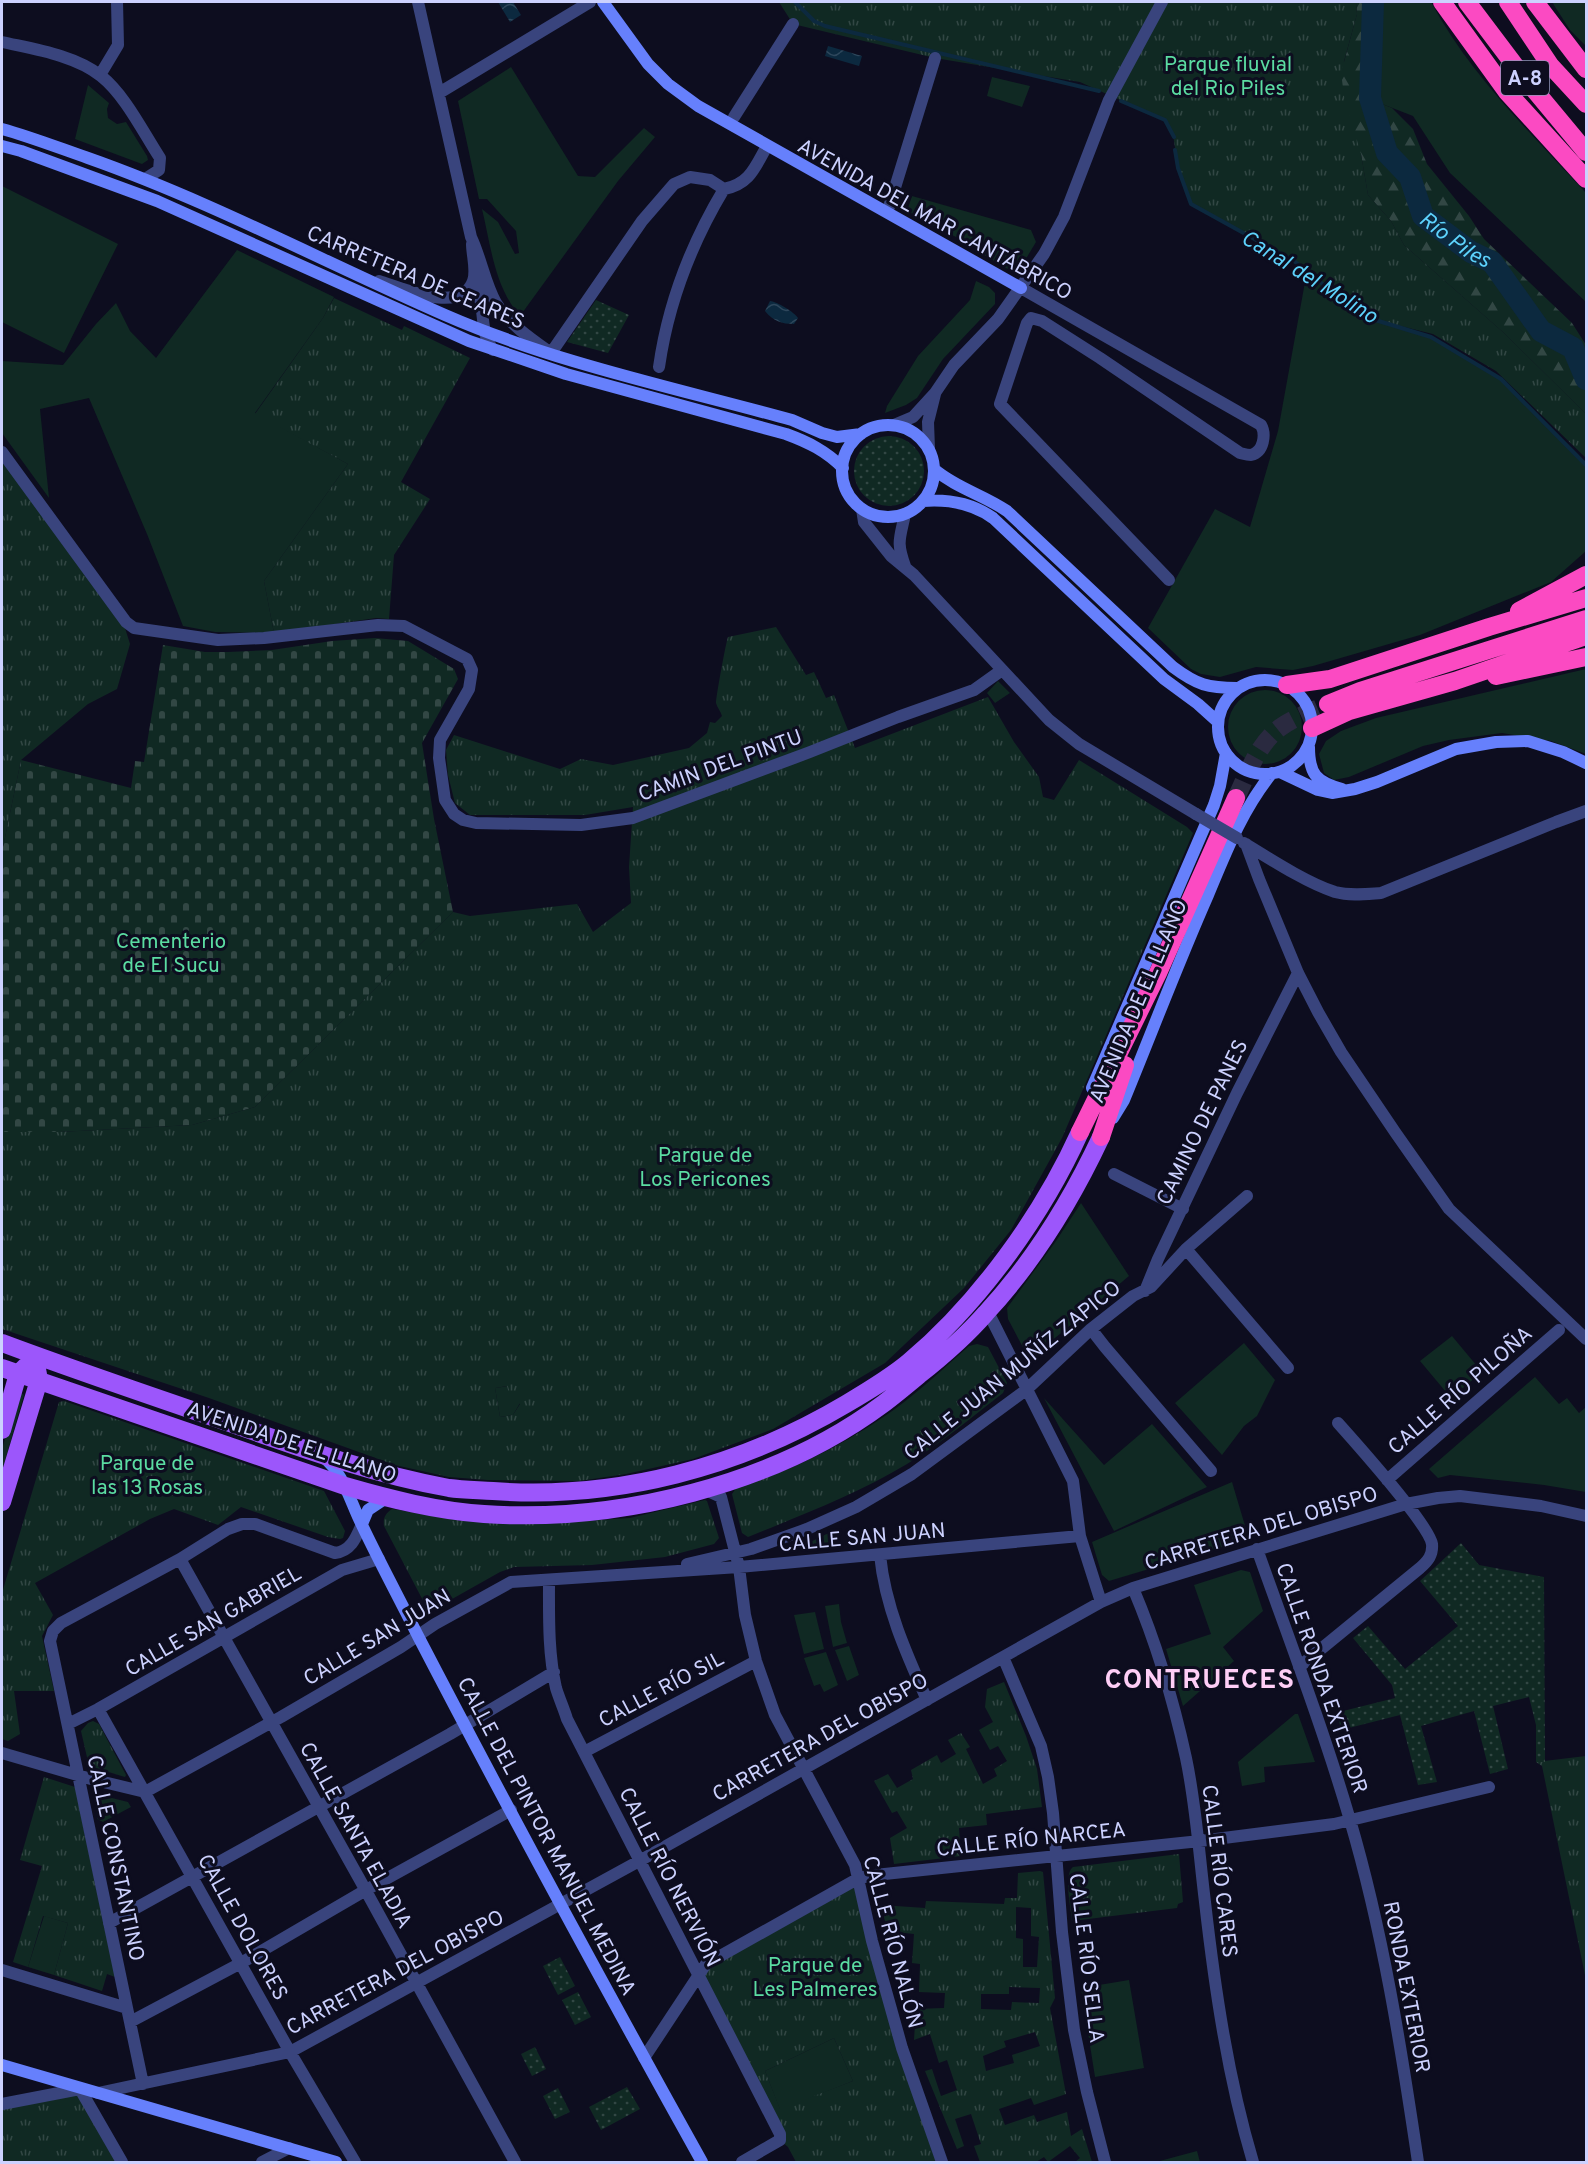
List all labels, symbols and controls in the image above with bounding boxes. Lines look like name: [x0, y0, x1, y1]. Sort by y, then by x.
park label: Parque fluvial del Rio Piles: [1164, 52, 1292, 103]
road number: A-8: [1501, 61, 1549, 95]
street label: AVENIDA DEL MAR CANTÁBRICO: [792, 132, 1077, 307]
water label: Río Piles: [1413, 207, 1495, 276]
street label: CARRETERA DE CEARES: [302, 220, 529, 337]
water label: Canal del Molino: [1235, 225, 1382, 331]
street label: CAMIN DEL PINTU: [635, 724, 806, 809]
street label: AVENIDA DE EL LLANO: [1084, 896, 1195, 1108]
park label: Cementerio de El Sucu: [116, 929, 226, 980]
street label: CAMINO DE PANES: [1152, 1035, 1255, 1210]
park label: Parque de Los Pericones: [639, 1143, 771, 1194]
street label: CALLE JUAN MUÑÍZ ZAPICO: [898, 1274, 1127, 1467]
street label: CALLE RÍO PILOÑA: [1382, 1320, 1539, 1461]
street label: AVENIDA DE EL LLANO: [183, 1397, 400, 1490]
park label: Parque de las 13 Rosas: [91, 1451, 203, 1502]
street label: CARRETERA DEL OBISPO: [1141, 1481, 1382, 1578]
street label: CALLE SAN JUAN: [778, 1518, 947, 1559]
street label: CALLE RONDA EXTERIOR: [1268, 1559, 1373, 1798]
street label: CALLE SAN GABRIEL: [121, 1561, 307, 1684]
street label: CALLE SAN JUAN: [299, 1584, 456, 1693]
street label: CALLE RÍO SIL: [594, 1645, 729, 1735]
district label: CONTRUECES: [1105, 1664, 1296, 1698]
street label: CARRETERA DEL OBISPO: [708, 1668, 933, 1809]
street label: CALLE DEL PINTOR MANUEL MEDINA: [450, 1673, 641, 2000]
street label: CALLE SANTA ELADIA: [292, 1738, 417, 1934]
street label: CALLE CONSTANTINO: [79, 1753, 150, 1964]
street label: CALLE RÍO NERVIÓN: [612, 1783, 727, 1972]
street label: CALLE RÍO CARES: [1195, 1783, 1244, 1959]
street label: CALLE RÍO NARCEA: [935, 1816, 1127, 1864]
street label: CALLE DOLORES: [190, 1850, 293, 2006]
street label: CALLE RÍO NALÓN: [855, 1853, 929, 2032]
street label: CALLE RÍO SELLA: [1062, 1871, 1110, 2045]
street label: RONDA EXTERIOR: [1376, 1899, 1435, 2075]
street label: CARRETERA DEL OBISPO: [282, 1904, 509, 2042]
park label: Parque de Les Palmeres: [752, 1953, 878, 2004]

